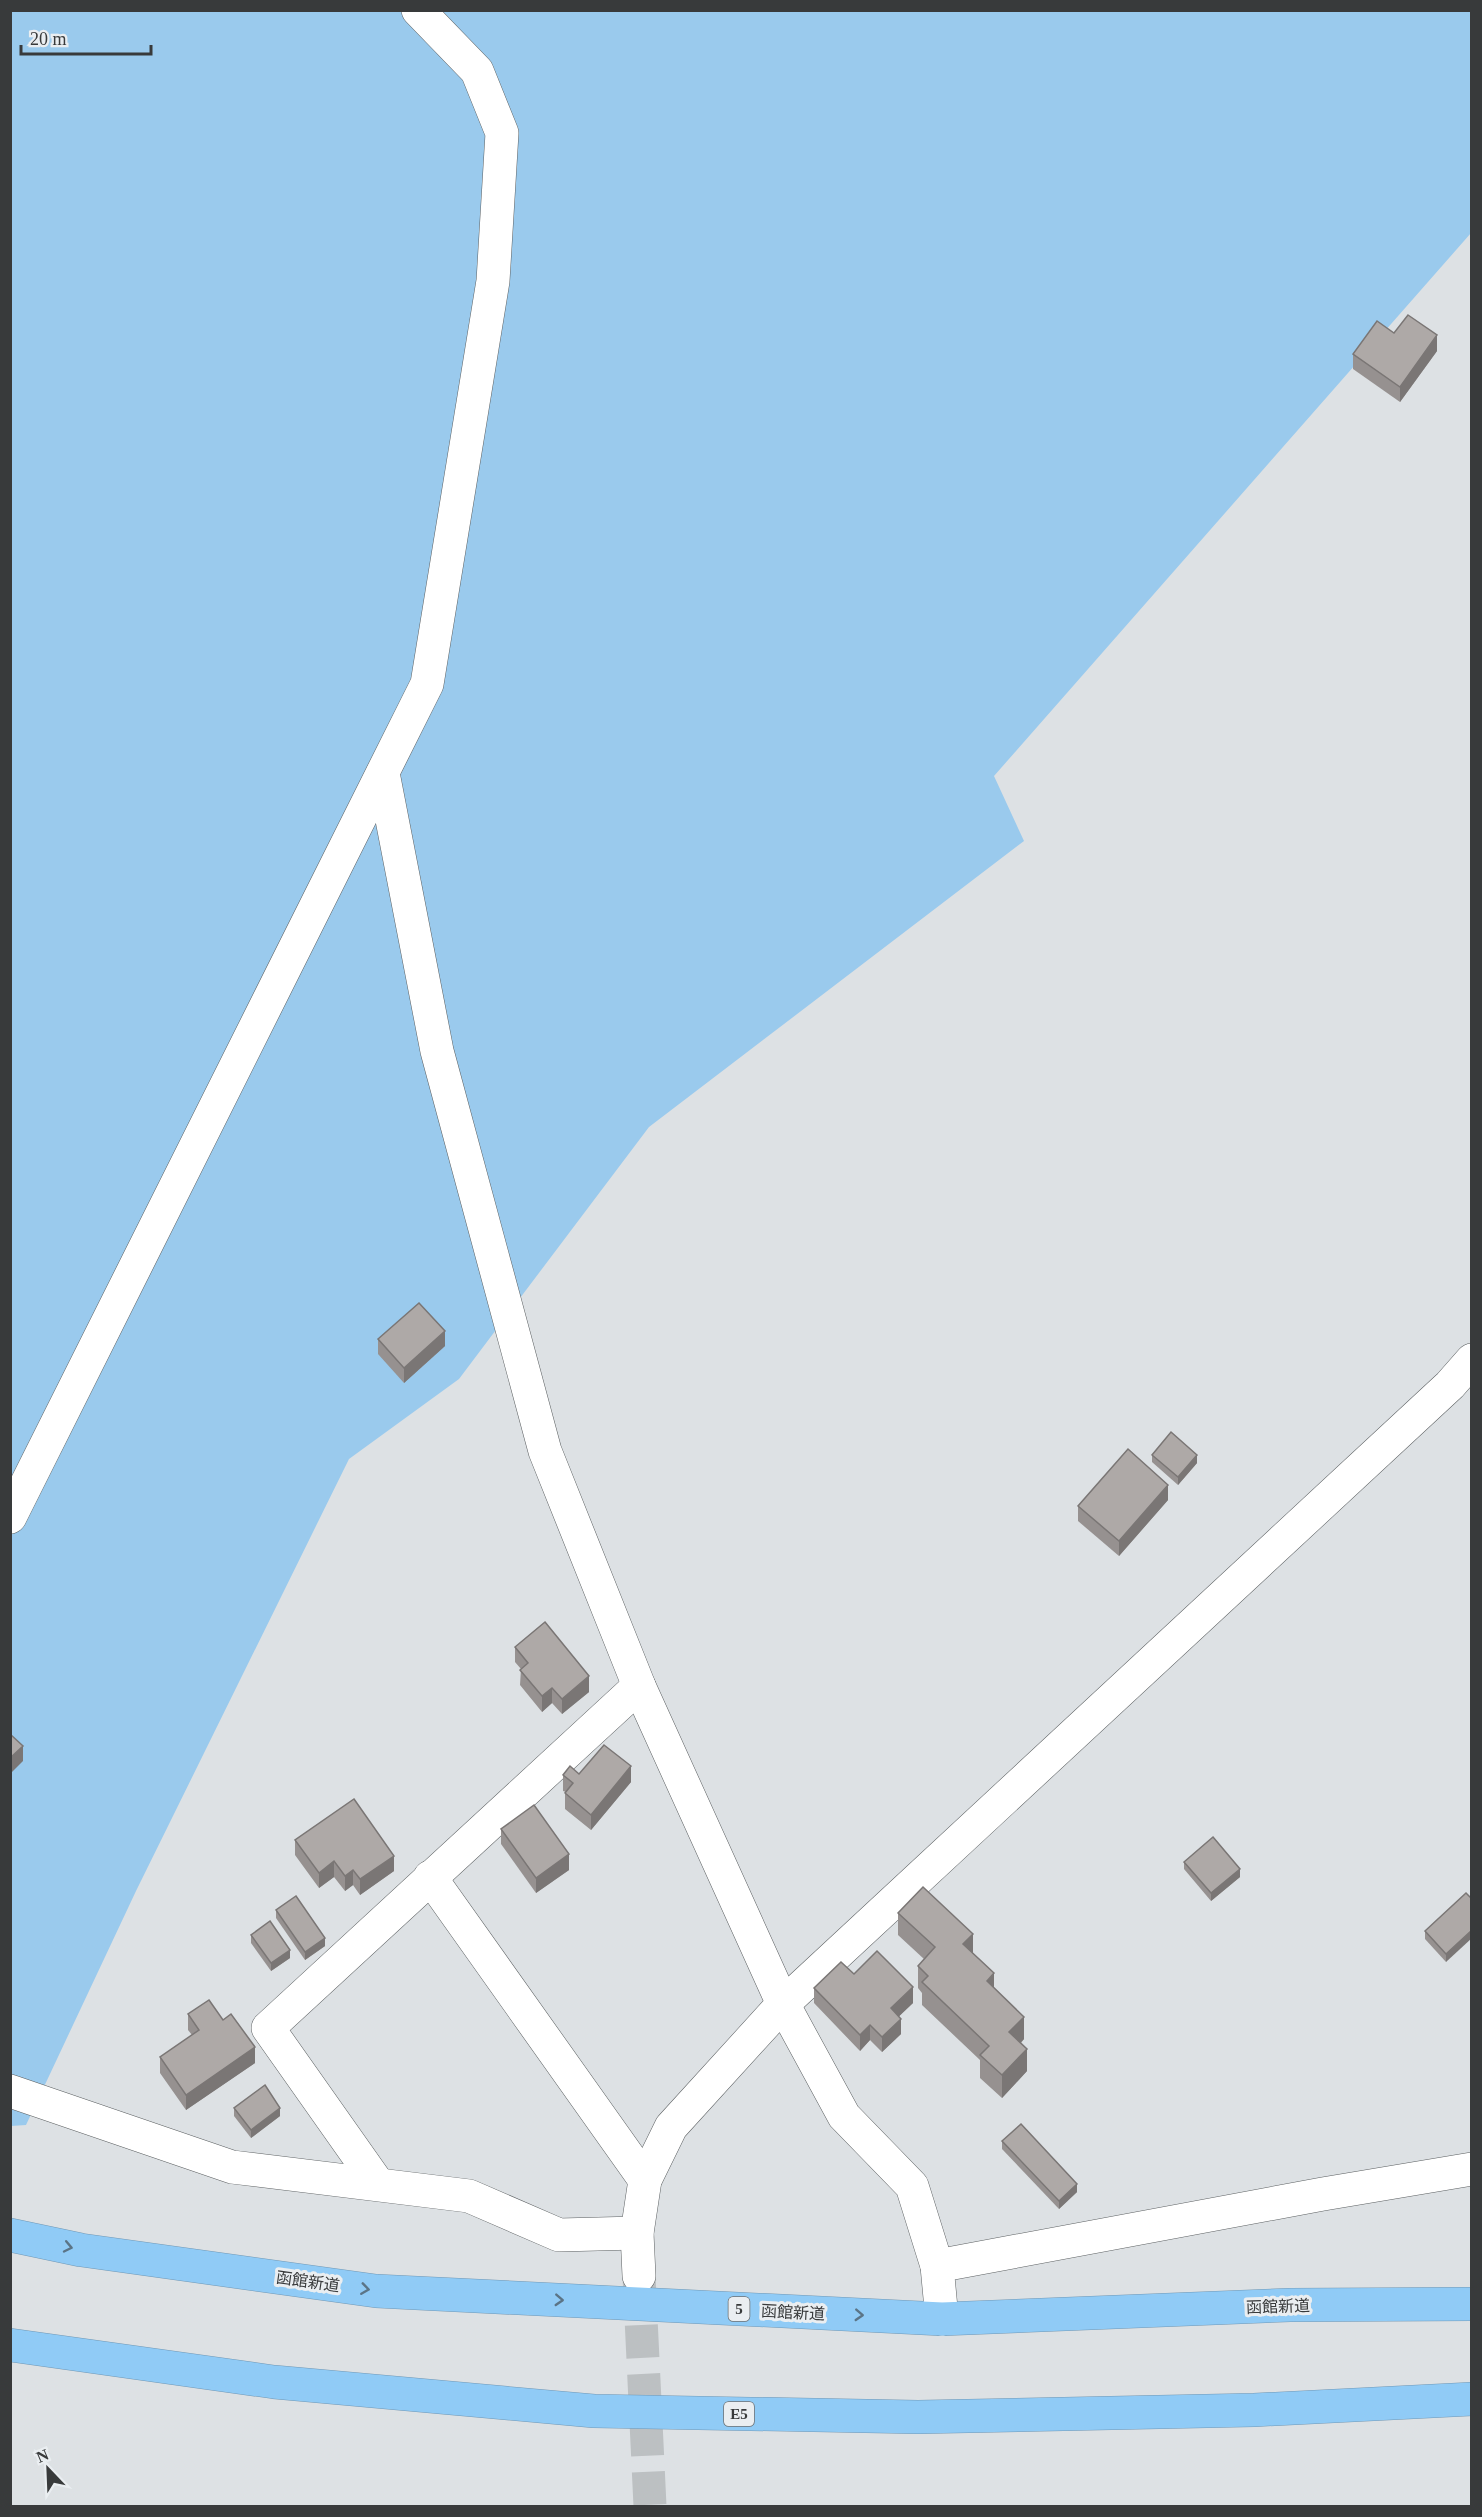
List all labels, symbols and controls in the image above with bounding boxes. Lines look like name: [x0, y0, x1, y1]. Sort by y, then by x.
scale bar: [21, 18, 152, 56]
text: 20 m: [30, 29, 67, 49]
one-way arrow: [62, 2240, 72, 2253]
street label: 函館新道: [275, 2269, 341, 2294]
one-way arrow: [360, 2282, 369, 2295]
one-way arrow: [555, 2293, 564, 2306]
road number: 5: [728, 2297, 750, 2321]
street label: 函館新道: [1246, 2297, 1310, 2316]
street label: 函館新道: [761, 2302, 825, 2323]
one-way arrow: [854, 2308, 863, 2321]
road number: E5: [724, 2402, 754, 2426]
north arrow: [18, 2439, 78, 2499]
text: N: [34, 2445, 51, 2466]

